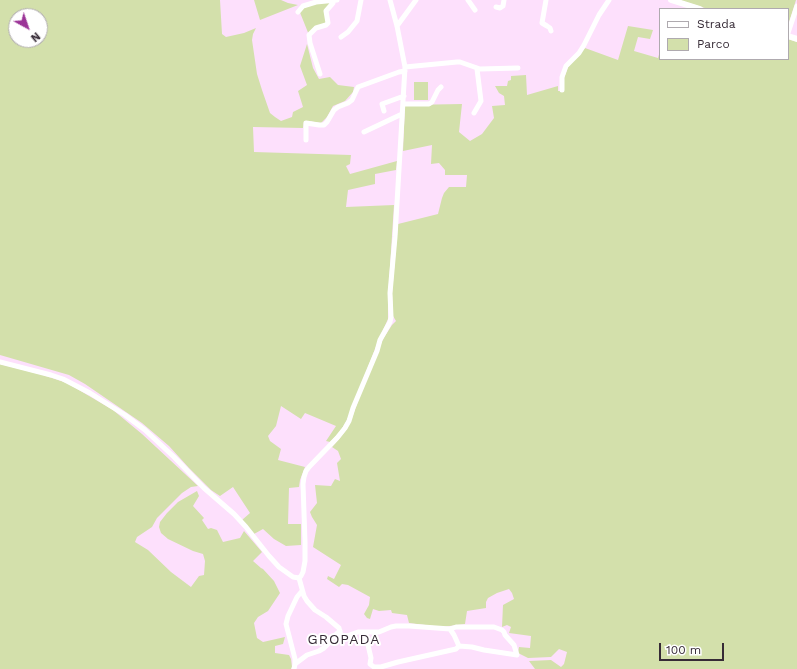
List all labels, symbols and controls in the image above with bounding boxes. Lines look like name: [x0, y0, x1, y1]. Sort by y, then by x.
north arrow: [8, 8, 48, 48]
legend: [659, 8, 789, 60]
text: Strada: [697, 17, 736, 31]
text: N: [28, 29, 43, 44]
text: Parco: [697, 37, 730, 51]
district label: GROPADA: [308, 632, 380, 648]
scale bar: [661, 635, 726, 661]
text: 100 m: [666, 643, 701, 657]

